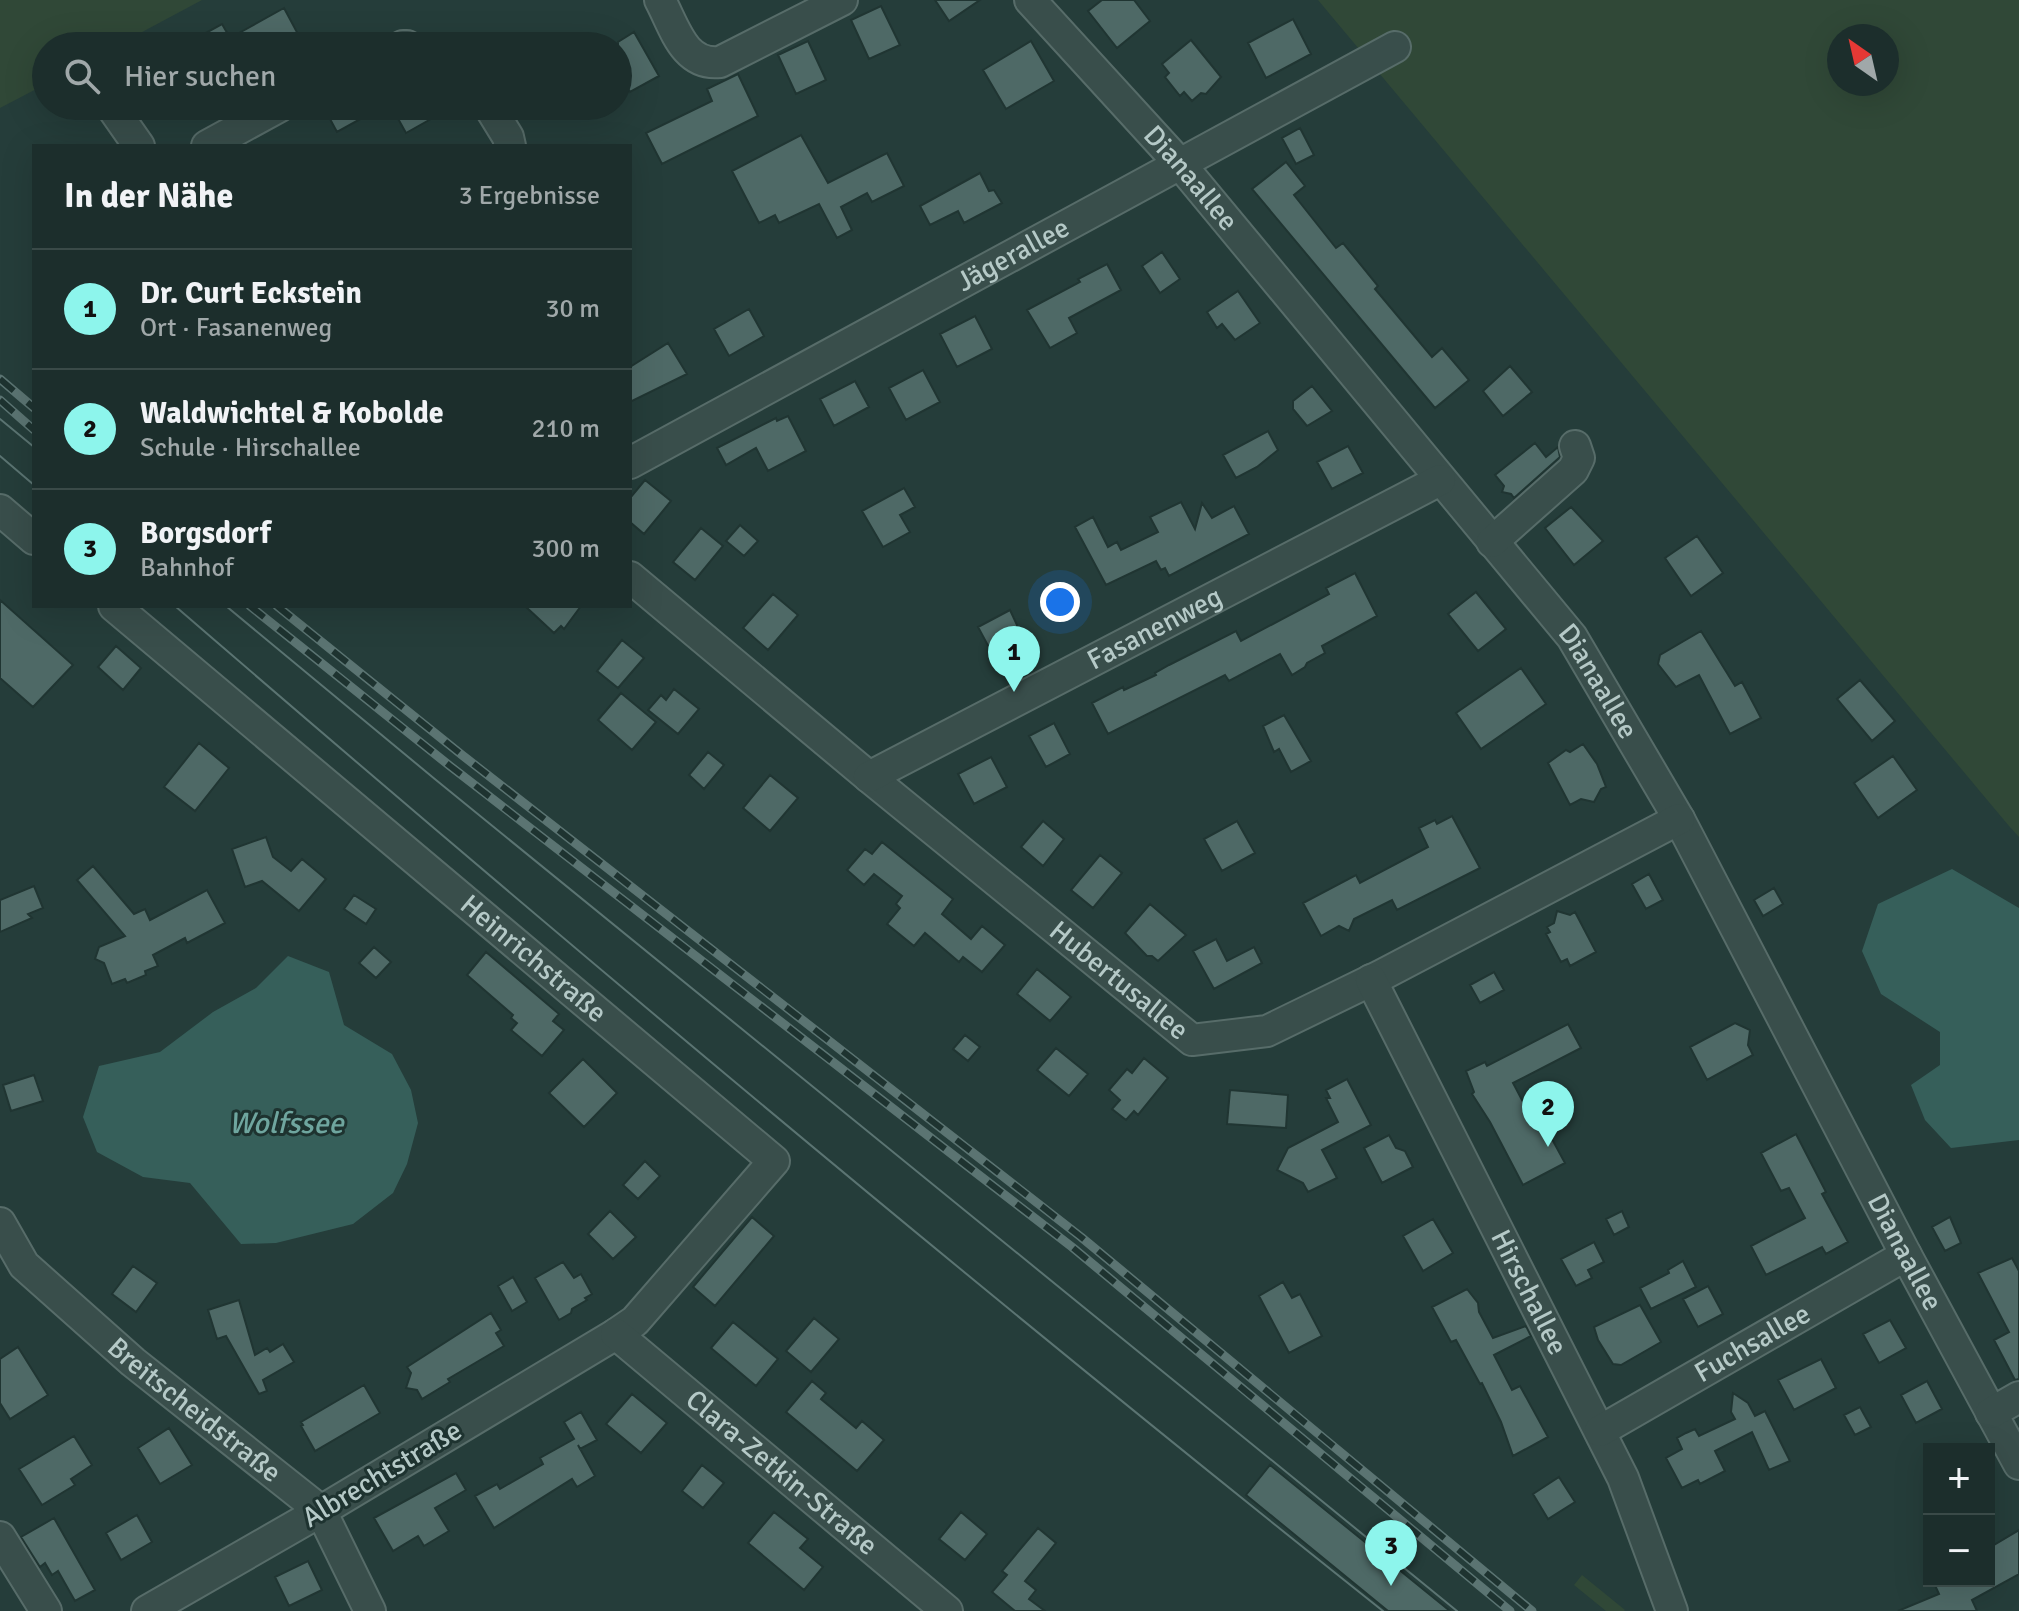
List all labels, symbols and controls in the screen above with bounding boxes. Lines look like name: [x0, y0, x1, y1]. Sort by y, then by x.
north arrow: [1827, 24, 1899, 96]
search box: [32, 32, 632, 120]
icon: search: [60, 54, 104, 98]
text: Hier suchen: [124, 58, 276, 95]
street label: Dianaallee: [1136, 119, 1245, 238]
text: In der Nähe: [64, 175, 233, 217]
text: 3 Ergebnisse: [459, 180, 600, 212]
street label: Jägerallee: [951, 210, 1075, 299]
text: Dr. Curt Eckstein: [140, 275, 362, 312]
text: 1: [83, 293, 97, 325]
text: 30 m: [545, 293, 600, 325]
text: Ort · Fasanenweg: [140, 312, 332, 344]
text: Waldwichtel & Kobolde: [140, 395, 444, 432]
text: 2: [83, 413, 97, 445]
text: 210 m: [531, 413, 600, 445]
text: Schule · Hirschallee: [140, 432, 361, 464]
text: Borgsdorf: [140, 515, 271, 552]
text: 3: [83, 533, 97, 565]
text: 300 m: [531, 533, 600, 565]
text: Bahnhof: [140, 552, 233, 584]
street label: Fasanenweg: [1082, 579, 1228, 677]
your location: [1040, 582, 1080, 622]
street label: Dianaallee: [1551, 617, 1645, 745]
pin: 1: [988, 626, 1040, 692]
street label: Heinrichstraße: [453, 888, 613, 1030]
street label: Hubertusallee: [1043, 914, 1195, 1047]
pin: 2: [1522, 1081, 1574, 1147]
water label: Wolfssee: [229, 1105, 345, 1142]
street label: Dianaallee: [1860, 1188, 1950, 1316]
street label: Hirschallee: [1483, 1224, 1575, 1360]
street label: Fuchsallee: [1689, 1297, 1816, 1390]
street label: Breitscheidstraße: [100, 1330, 288, 1490]
street label: Clara-Zetkin-Straße: [679, 1383, 884, 1563]
street label: Albrechtstraße: [296, 1413, 468, 1535]
map controls: [1923, 1443, 1995, 1587]
button: +: [1923, 1443, 1995, 1515]
button: −: [1923, 1515, 1995, 1587]
pin: 3: [1365, 1520, 1417, 1586]

